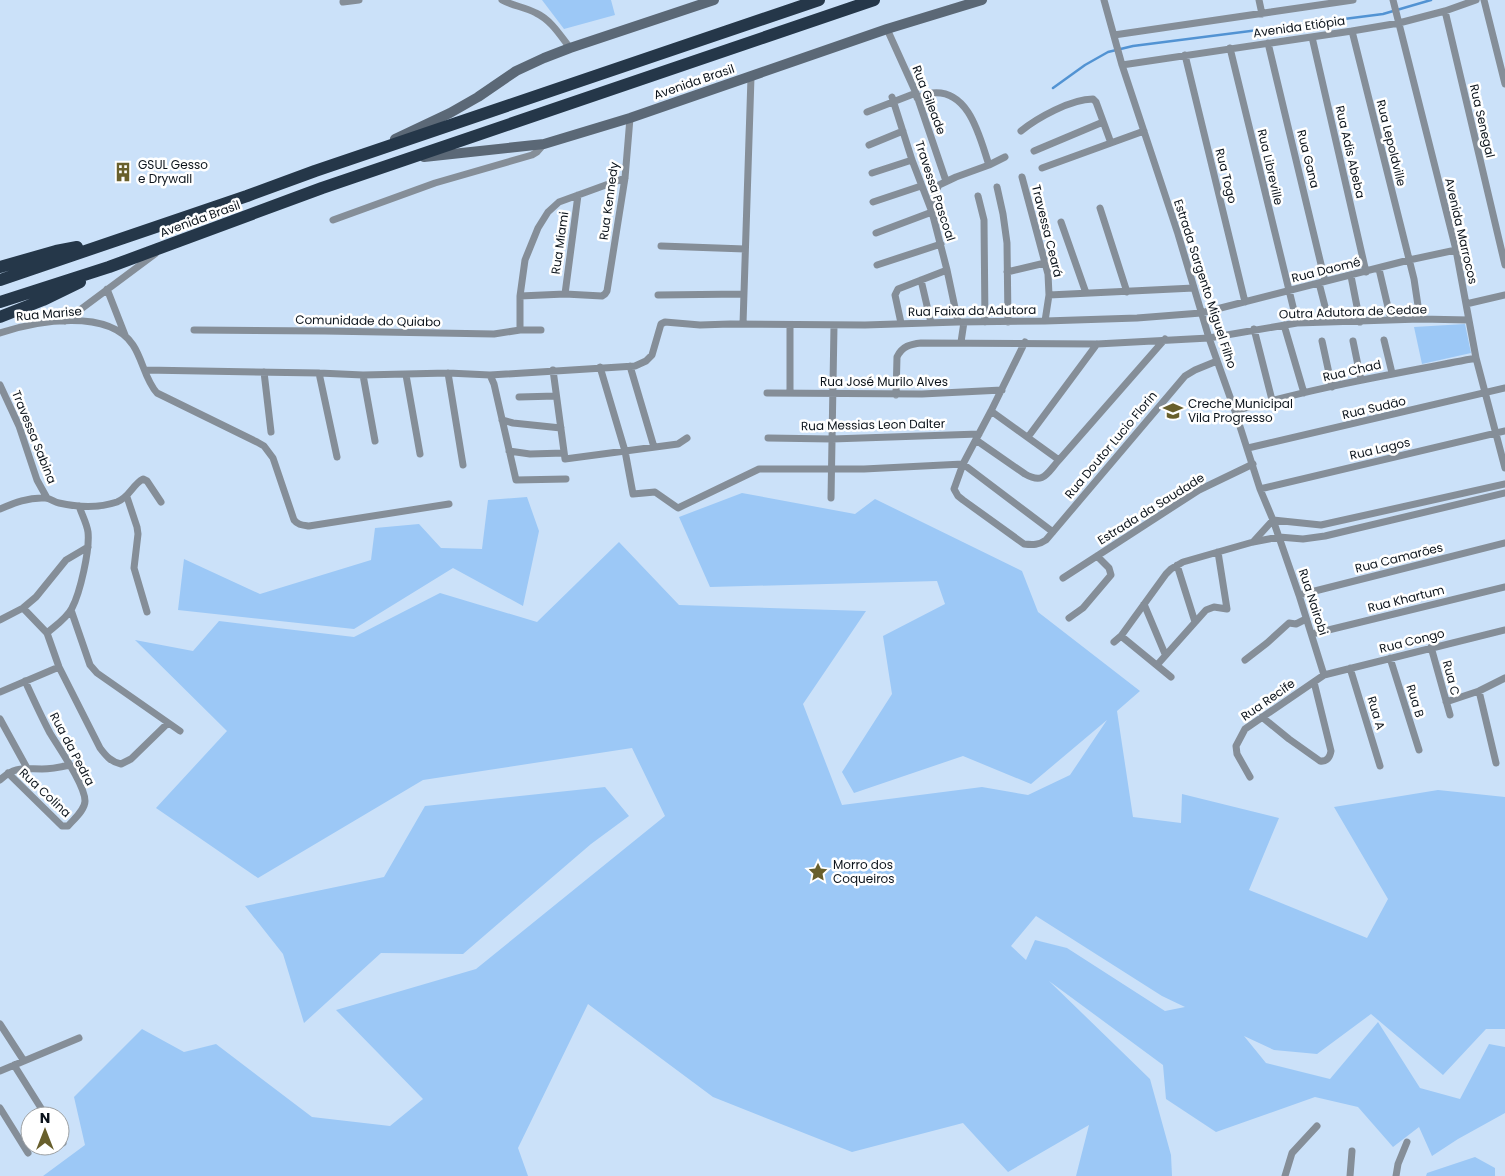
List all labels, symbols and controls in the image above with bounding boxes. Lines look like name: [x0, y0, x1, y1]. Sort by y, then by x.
street label: Avenida Etiópia: [1252, 12, 1346, 41]
street label: Avenida Brasil: [651, 60, 737, 103]
street label: Rua Gileade: [909, 63, 950, 137]
street label: Rua Senegal: [1466, 82, 1499, 159]
street label: Rua Lepoldville: [1372, 98, 1410, 188]
street label: Rua Adis Abeba: [1332, 104, 1369, 200]
street label: Rua Libreville: [1253, 127, 1287, 207]
street label: Rua Gana: [1293, 128, 1324, 190]
street label: Travessa Pascoal: [911, 139, 960, 243]
street label: Rua Togo: [1211, 147, 1242, 206]
place label: GSUL Gesso e Drywall: [138, 156, 208, 187]
building icon: GSUL Gesso e Drywall: [112, 161, 134, 183]
street label: Rua Kennedy: [595, 161, 622, 241]
street label: Avenida Marrocos: [1441, 176, 1482, 286]
street label: Travessa Ceará: [1028, 183, 1067, 279]
street label: Avenida Brasil: [157, 196, 242, 241]
street label: Estrada Sargento Miguel Filho: [1170, 197, 1241, 371]
street label: Rua Miami: [547, 211, 572, 275]
street label: Rua Daomé: [1290, 253, 1362, 286]
street label: Outra Adutora de Cedae: [1279, 300, 1427, 323]
street label: Rua Faixa da Adutora: [908, 301, 1036, 320]
street label: Rua Marise: [15, 302, 83, 325]
street label: Comunidade do Quiabo: [295, 311, 441, 330]
street label: Rua Chad: [1321, 356, 1383, 385]
street label: Rua José Murilo Alves: [820, 373, 948, 390]
street label: Rua Doutor Lucio Florin: [1061, 387, 1161, 502]
street label: Travessa Sabina: [8, 388, 61, 486]
street label: Rua Sudão: [1340, 392, 1408, 423]
place label: Creche Municipal Vila Progresso: [1188, 395, 1293, 426]
school or university icon: Creche Municipal Vila Progresso: [1162, 400, 1184, 422]
street label: Rua Messias Leon Dalter: [801, 415, 946, 434]
street label: Rua Lagos: [1348, 433, 1412, 464]
street label: Estrada da Saudade: [1094, 469, 1207, 548]
street label: Rua Camarões: [1353, 538, 1445, 577]
street label: Rua Nairobi: [1295, 566, 1332, 637]
street label: Rua Khartum: [1366, 581, 1446, 616]
street label: Rua Congo: [1377, 624, 1447, 657]
street label: Rua C: [1439, 658, 1464, 697]
street label: Rua Recife: [1237, 675, 1298, 725]
street label: Rua B: [1402, 682, 1429, 719]
street label: Rua A: [1363, 694, 1390, 732]
street label: Rua da Pedra: [46, 709, 99, 788]
street label: Rua Colina: [16, 764, 75, 821]
place label: Morro dos Coqueiros: [833, 856, 895, 887]
place icon: Morro dos Coqueiros: [807, 861, 829, 883]
north arrow: [20, 1106, 70, 1156]
text: N: [40, 1108, 50, 1128]

